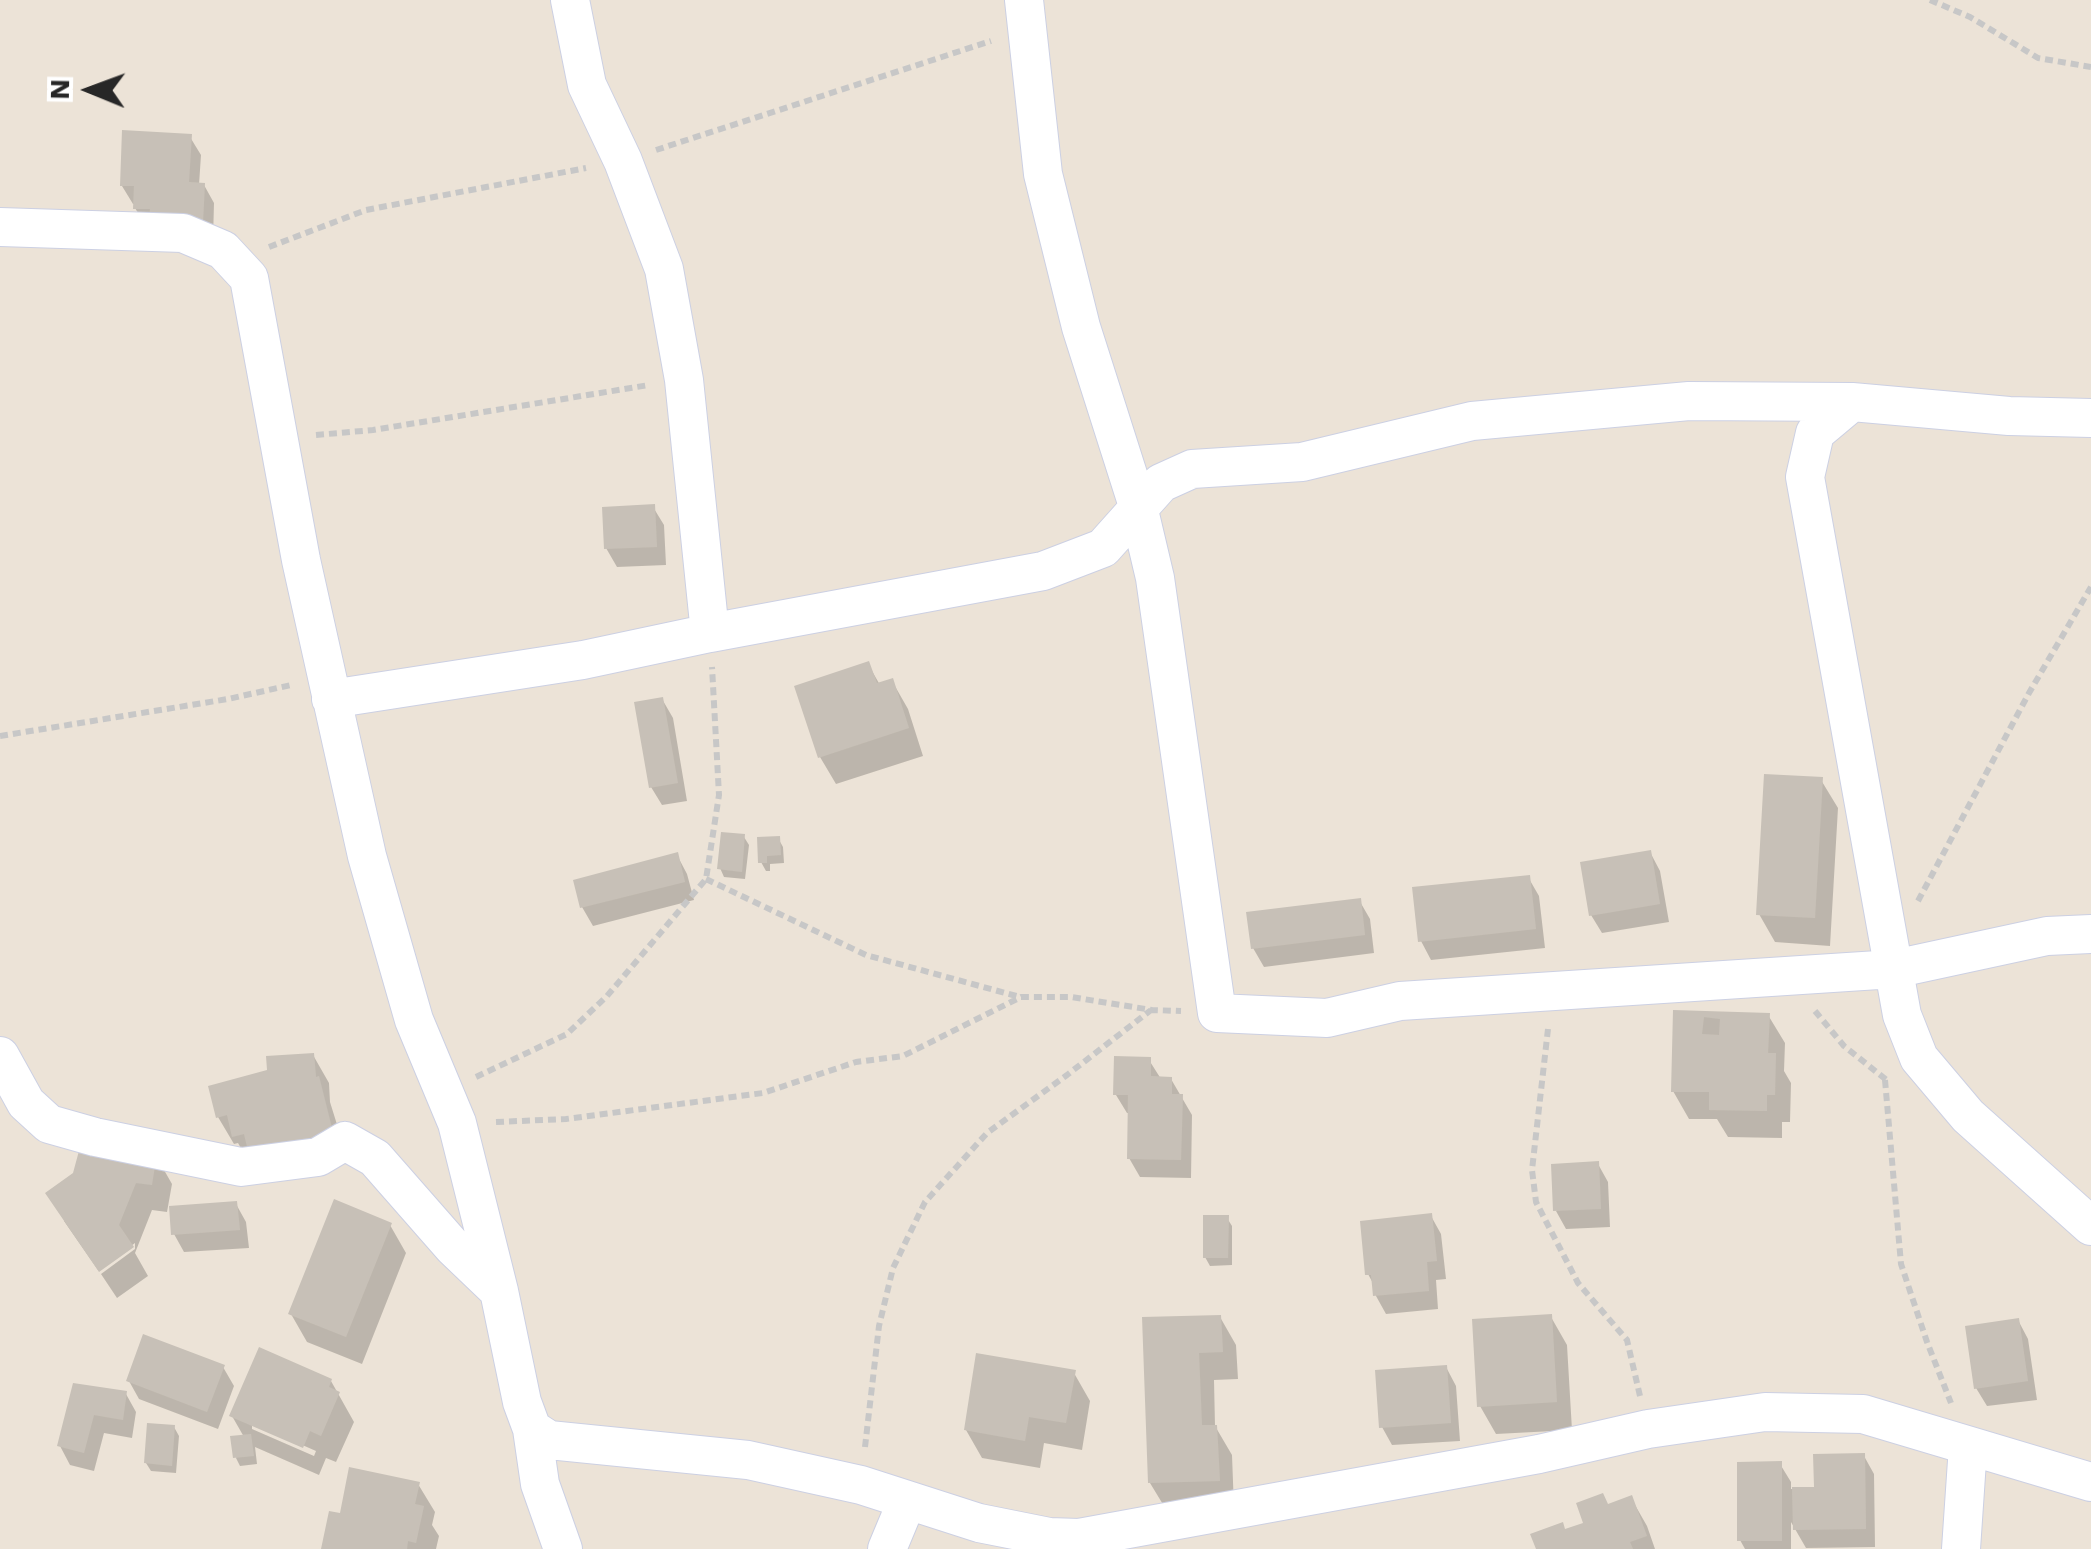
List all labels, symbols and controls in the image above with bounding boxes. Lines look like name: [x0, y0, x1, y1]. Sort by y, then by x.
north arrow: [40, 40, 140, 140]
text: N: [43, 79, 76, 100]

